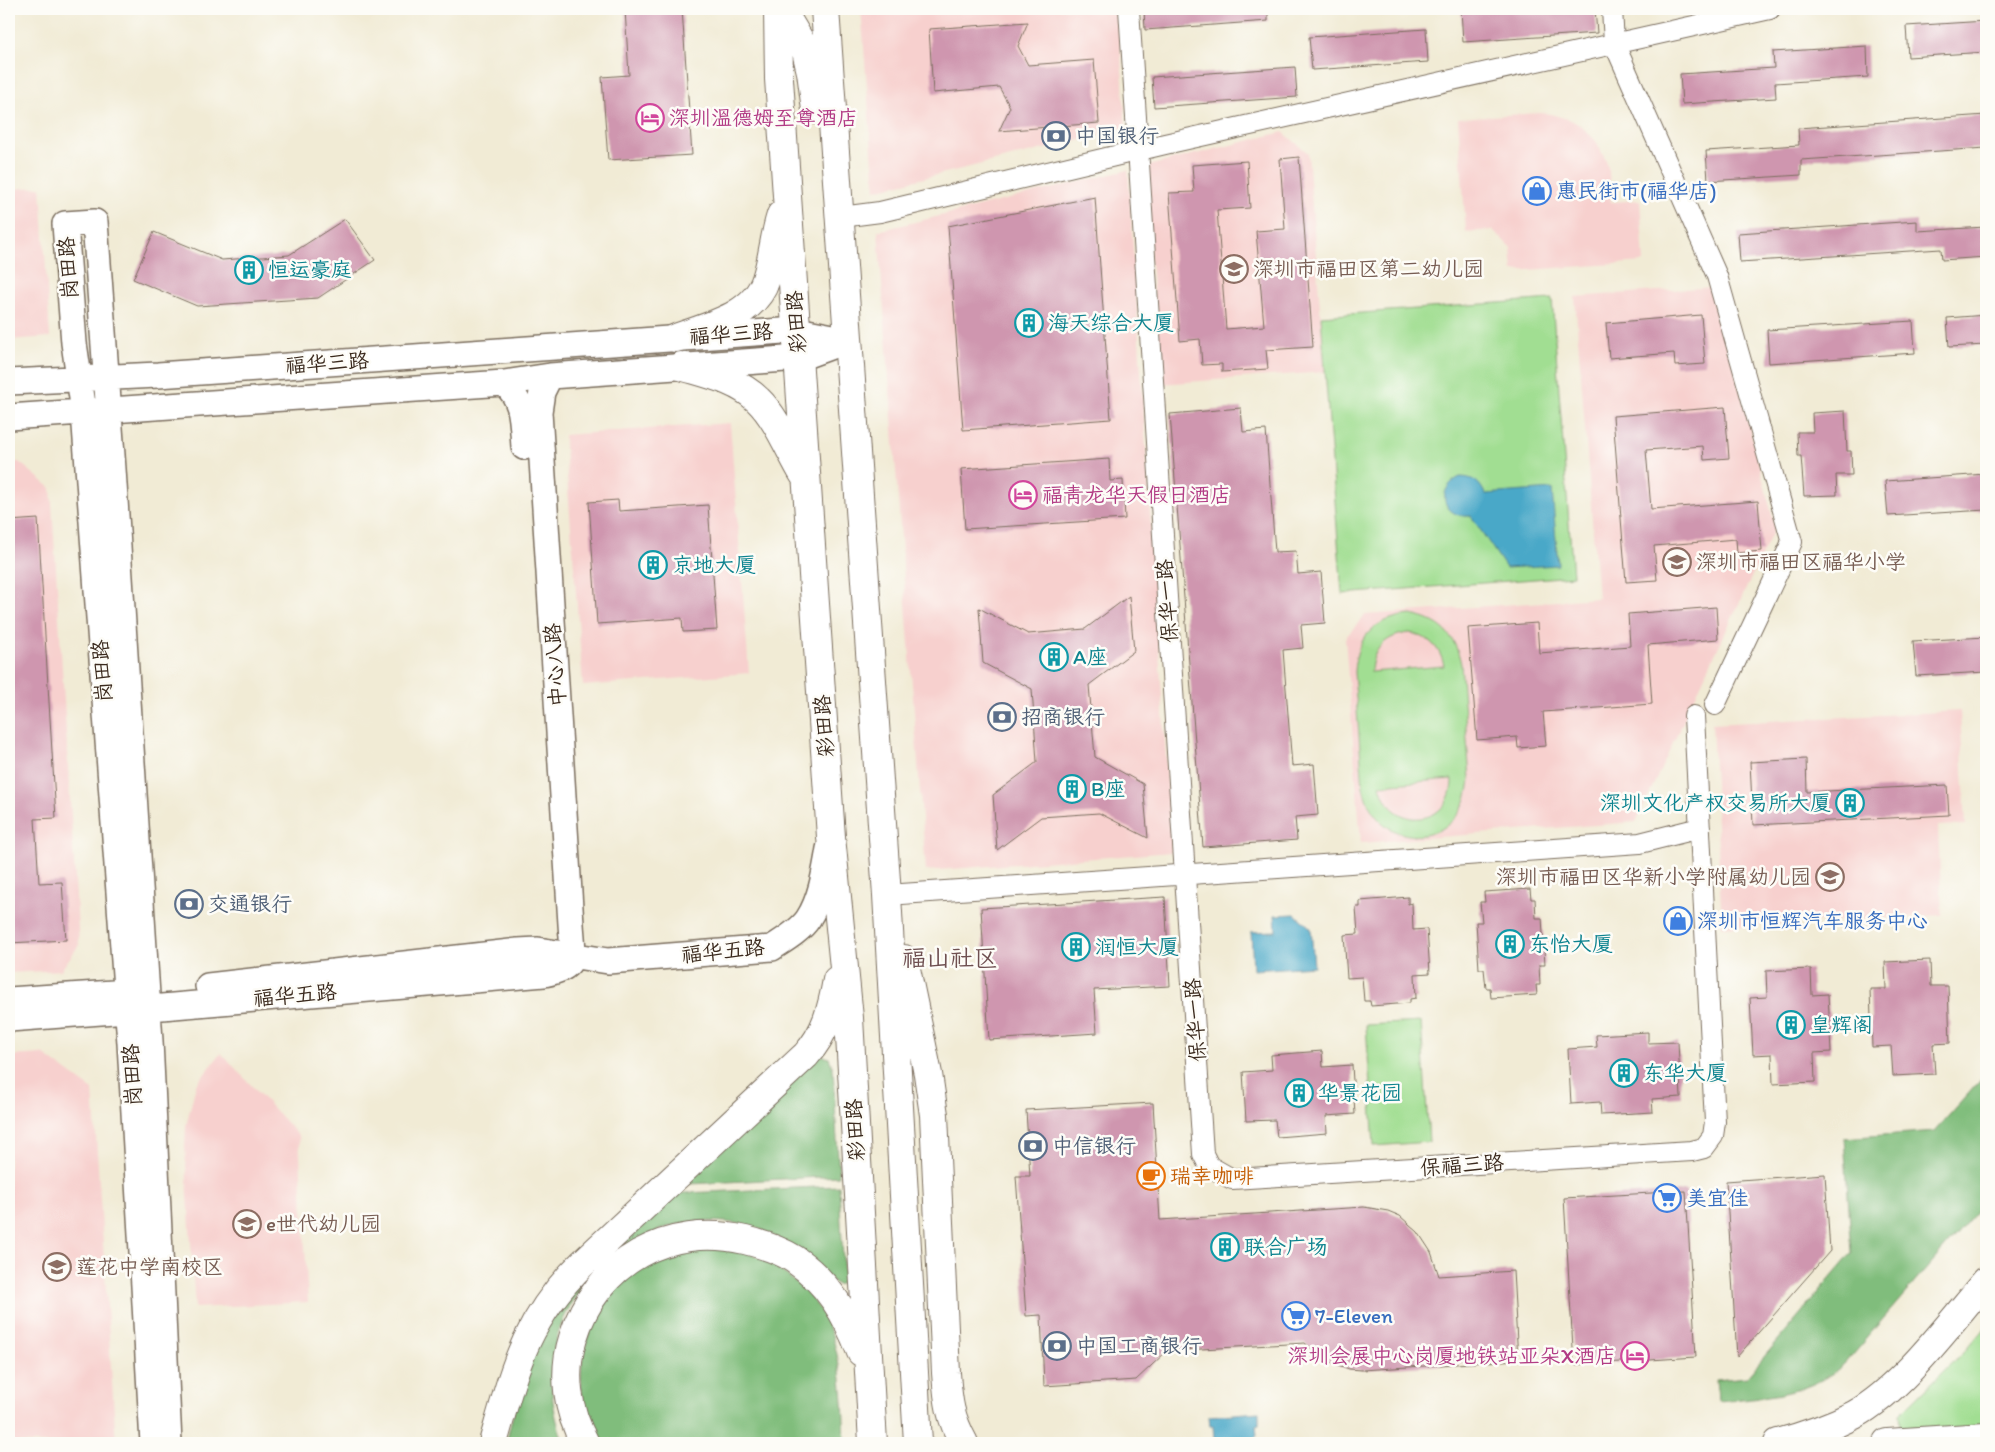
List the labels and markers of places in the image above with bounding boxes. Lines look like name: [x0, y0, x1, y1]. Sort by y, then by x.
hotel icon: 深圳温德姆至尊酒店: [635, 103, 665, 133]
place label: 深圳温德姆至尊酒店: [669, 105, 858, 130]
bank icon: 中国银行: [1041, 121, 1071, 151]
place label: 中国银行: [1075, 123, 1159, 148]
shop icon: 惠民街市(福华店): [1522, 176, 1552, 206]
place label: 惠民街市(福华店): [1556, 178, 1717, 203]
school or university icon: 深圳市福田区第二幼儿园: [1219, 254, 1249, 284]
building icon: 恒运豪庭: [234, 255, 264, 285]
place label: 深圳市福田区第二幼儿园: [1253, 256, 1484, 281]
place label: 恒运豪庭: [268, 257, 352, 282]
building icon: 海天综合大厦: [1014, 308, 1044, 338]
place label: 海天综合大厦: [1048, 310, 1174, 335]
hotel icon: 福青龙华天假日酒店: [1008, 480, 1038, 510]
place label: 福青龙华天假日酒店: [1042, 482, 1231, 507]
school or university icon: 深圳市福田区福华小学: [1662, 547, 1692, 577]
place label: 深圳市福田区福华小学: [1696, 549, 1906, 574]
building icon: 京地大厦: [638, 550, 668, 580]
place label: 京地大厦: [672, 552, 756, 577]
building icon: A座: [1039, 642, 1069, 672]
place label: A座: [1073, 644, 1107, 669]
bank icon: 招商银行: [987, 702, 1017, 732]
place label: 招商银行: [1021, 704, 1105, 729]
building icon: B座: [1057, 774, 1087, 804]
place label: B座: [1091, 776, 1126, 801]
building icon: 深圳文化产权交易所大厦: [1835, 788, 1865, 818]
place label: 深圳文化产权交易所大厦: [1600, 790, 1831, 815]
school or university icon: 深圳市福田区华新小学附属幼儿园: [1815, 862, 1845, 892]
place label: 深圳市福田区华新小学附属幼儿园: [1496, 864, 1811, 889]
bank icon: 交通银行: [174, 889, 204, 919]
place label: 交通银行: [208, 891, 292, 916]
shop icon: 深圳市恒辉汽车服务中心: [1663, 906, 1693, 936]
place label: 深圳市恒辉汽车服务中心: [1697, 908, 1928, 933]
building icon: 东怡大厦: [1495, 929, 1525, 959]
place label: 东怡大厦: [1529, 931, 1613, 956]
building icon: 润恒大厦: [1061, 932, 1091, 962]
place label: 润恒大厦: [1095, 934, 1179, 959]
building icon: 皇辉阁: [1776, 1010, 1806, 1040]
place label: 皇辉阁: [1810, 1012, 1873, 1037]
building icon: 东华大厦: [1609, 1058, 1639, 1088]
place label: 东华大厦: [1643, 1060, 1727, 1085]
building icon: 华景花园: [1284, 1078, 1314, 1108]
place label: 华景花园: [1318, 1080, 1402, 1105]
bank icon: 中信银行: [1018, 1131, 1048, 1161]
place label: 中信银行: [1052, 1133, 1136, 1158]
cafe icon: 瑞幸咖啡: [1136, 1161, 1166, 1191]
place label: 瑞幸咖啡: [1170, 1163, 1254, 1188]
supermarket icon: 美宜佳: [1652, 1183, 1682, 1213]
place label: 美宜佳: [1686, 1185, 1749, 1210]
school or university icon: e世代幼儿园: [232, 1209, 262, 1239]
place label: e世代幼儿园: [266, 1211, 381, 1236]
building icon: 联合广场: [1210, 1232, 1240, 1262]
place label: 联合广场: [1244, 1234, 1328, 1259]
school or university icon: 莲花中学南校区: [42, 1252, 72, 1282]
place label: 莲花中学南校区: [76, 1254, 223, 1279]
supermarket icon: 7-Eleven: [1281, 1301, 1311, 1331]
place label: 7-Eleven: [1315, 1303, 1393, 1328]
bank icon: 中国工商银行: [1042, 1331, 1072, 1361]
place label: 中国工商银行: [1076, 1333, 1202, 1358]
hotel icon: 深圳会展中心岗厦地铁站亚朵X酒店: [1620, 1341, 1650, 1371]
place label: 深圳会展中心岗厦地铁站亚朵X酒店: [1288, 1343, 1616, 1368]

